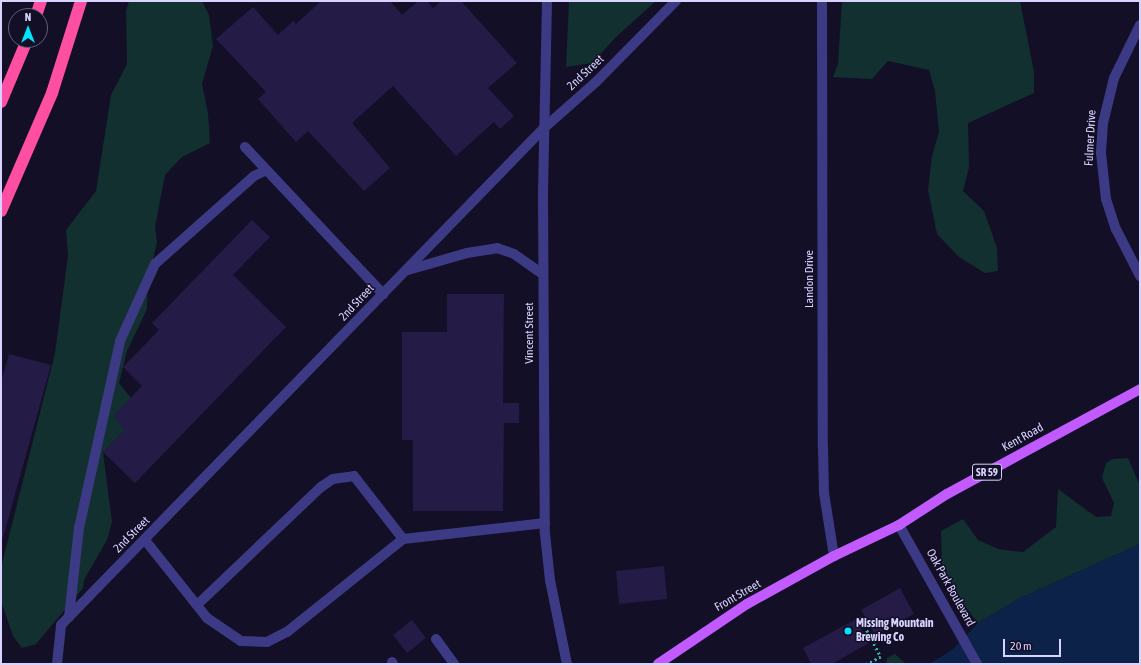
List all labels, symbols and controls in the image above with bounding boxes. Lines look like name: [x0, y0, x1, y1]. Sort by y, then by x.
north arrow: [8, 8, 48, 48]
text: N: [25, 11, 31, 23]
street label: 2nd Street: [565, 52, 607, 94]
street label: Fulmer Drive: [1082, 110, 1100, 166]
street label: Landon Drive: [803, 250, 817, 308]
street label: 2nd Street: [336, 282, 378, 324]
street label: Vincent Street: [523, 302, 537, 364]
street label: Kent Road: [1000, 421, 1046, 455]
road number: SR 59: [972, 463, 1002, 481]
street label: 2nd Street: [111, 514, 153, 556]
street label: Oak Park Boulevard: [923, 547, 977, 629]
street label: Front Street: [712, 577, 764, 615]
place label: Missing Mountain Brewing Co: [856, 617, 934, 645]
marker: Missing Mountain Brewing Co: [843, 626, 853, 636]
scale bar: [1005, 631, 1063, 657]
text: 20 m: [1010, 639, 1032, 653]

